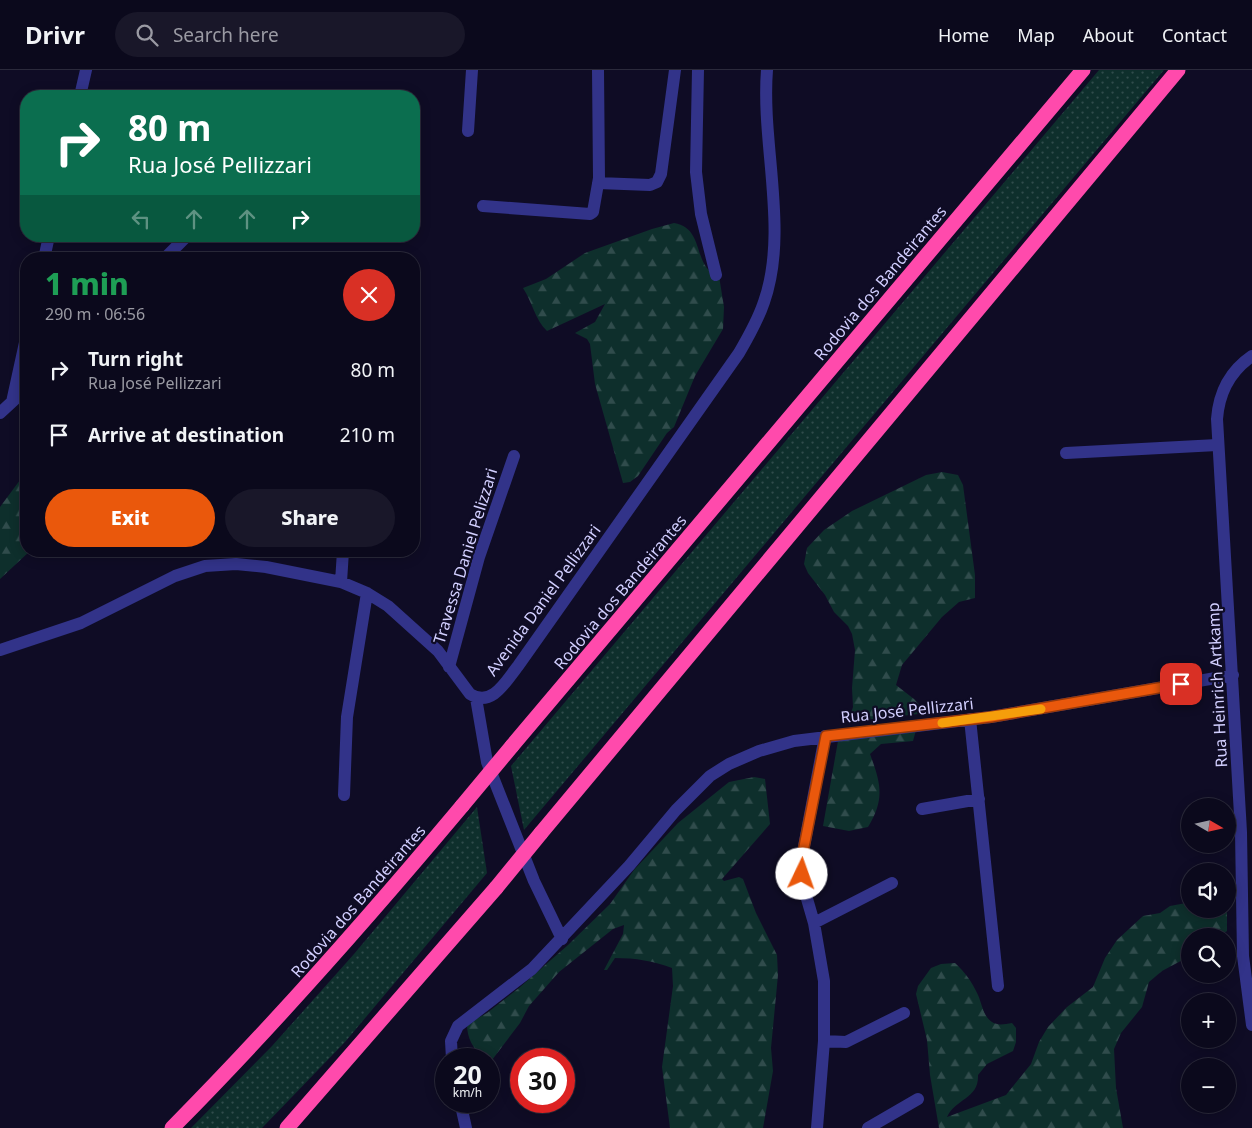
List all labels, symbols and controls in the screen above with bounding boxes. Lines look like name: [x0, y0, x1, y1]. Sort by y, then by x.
search box: [115, 12, 465, 57]
text: Drivr: [25, 18, 85, 51]
icon: search: [133, 21, 161, 49]
text: Search here: [173, 22, 279, 48]
text: Home: [938, 23, 989, 47]
text: Map: [1017, 23, 1055, 47]
text: About: [1083, 23, 1134, 47]
text: Contact: [1162, 23, 1227, 47]
text: 80 m: [128, 104, 211, 151]
icon: right: [45, 110, 110, 175]
text: Rua José Pellizzari: [128, 149, 312, 179]
street label: Rodovia dos Bandeirantes: [809, 201, 951, 365]
icon: left: [127, 205, 155, 233]
icon: ahead: [180, 205, 208, 233]
icon: ahead: [233, 205, 261, 233]
icon: right: [286, 205, 314, 233]
text: 1 min: [45, 263, 129, 304]
button: close: [343, 269, 395, 321]
text: 290 m · 06:56: [45, 303, 145, 325]
text: Turn right: [88, 346, 183, 372]
icon: right: [45, 356, 73, 384]
text: 80 m: [351, 357, 395, 383]
text: Rua José Pellizzari: [88, 372, 222, 394]
icon: arrive: [45, 421, 73, 449]
text: Arrive at destination: [88, 422, 284, 448]
text: 210 m: [340, 422, 395, 448]
street label: Travessa Daniel Pelizzari: [428, 465, 502, 647]
button: Exit: [45, 489, 215, 547]
button: Share: [225, 489, 395, 547]
street label: Rodovia dos Bandeirantes: [549, 510, 691, 674]
street label: Avenida Daniel Pellizzari: [481, 520, 605, 680]
street label: Rua Heinrich Artkamp: [1202, 602, 1232, 768]
pin: [1160, 663, 1202, 705]
icon: arrive: [1167, 670, 1195, 698]
street label: Rua José Pellizzari: [839, 692, 975, 728]
north arrow: [1181, 798, 1236, 852]
map controls: [1181, 798, 1236, 1113]
street label: Rodovia dos Bandeirantes: [286, 820, 430, 982]
position arrow: [775, 847, 827, 899]
button: sound: [1181, 863, 1236, 918]
button: search: [1181, 928, 1236, 983]
button: +: [1181, 993, 1236, 1048]
speed limit sign: 30: [510, 1048, 575, 1113]
text: 20: [453, 1057, 482, 1091]
button: −: [1181, 1058, 1236, 1113]
text: km/h: [453, 1084, 482, 1101]

